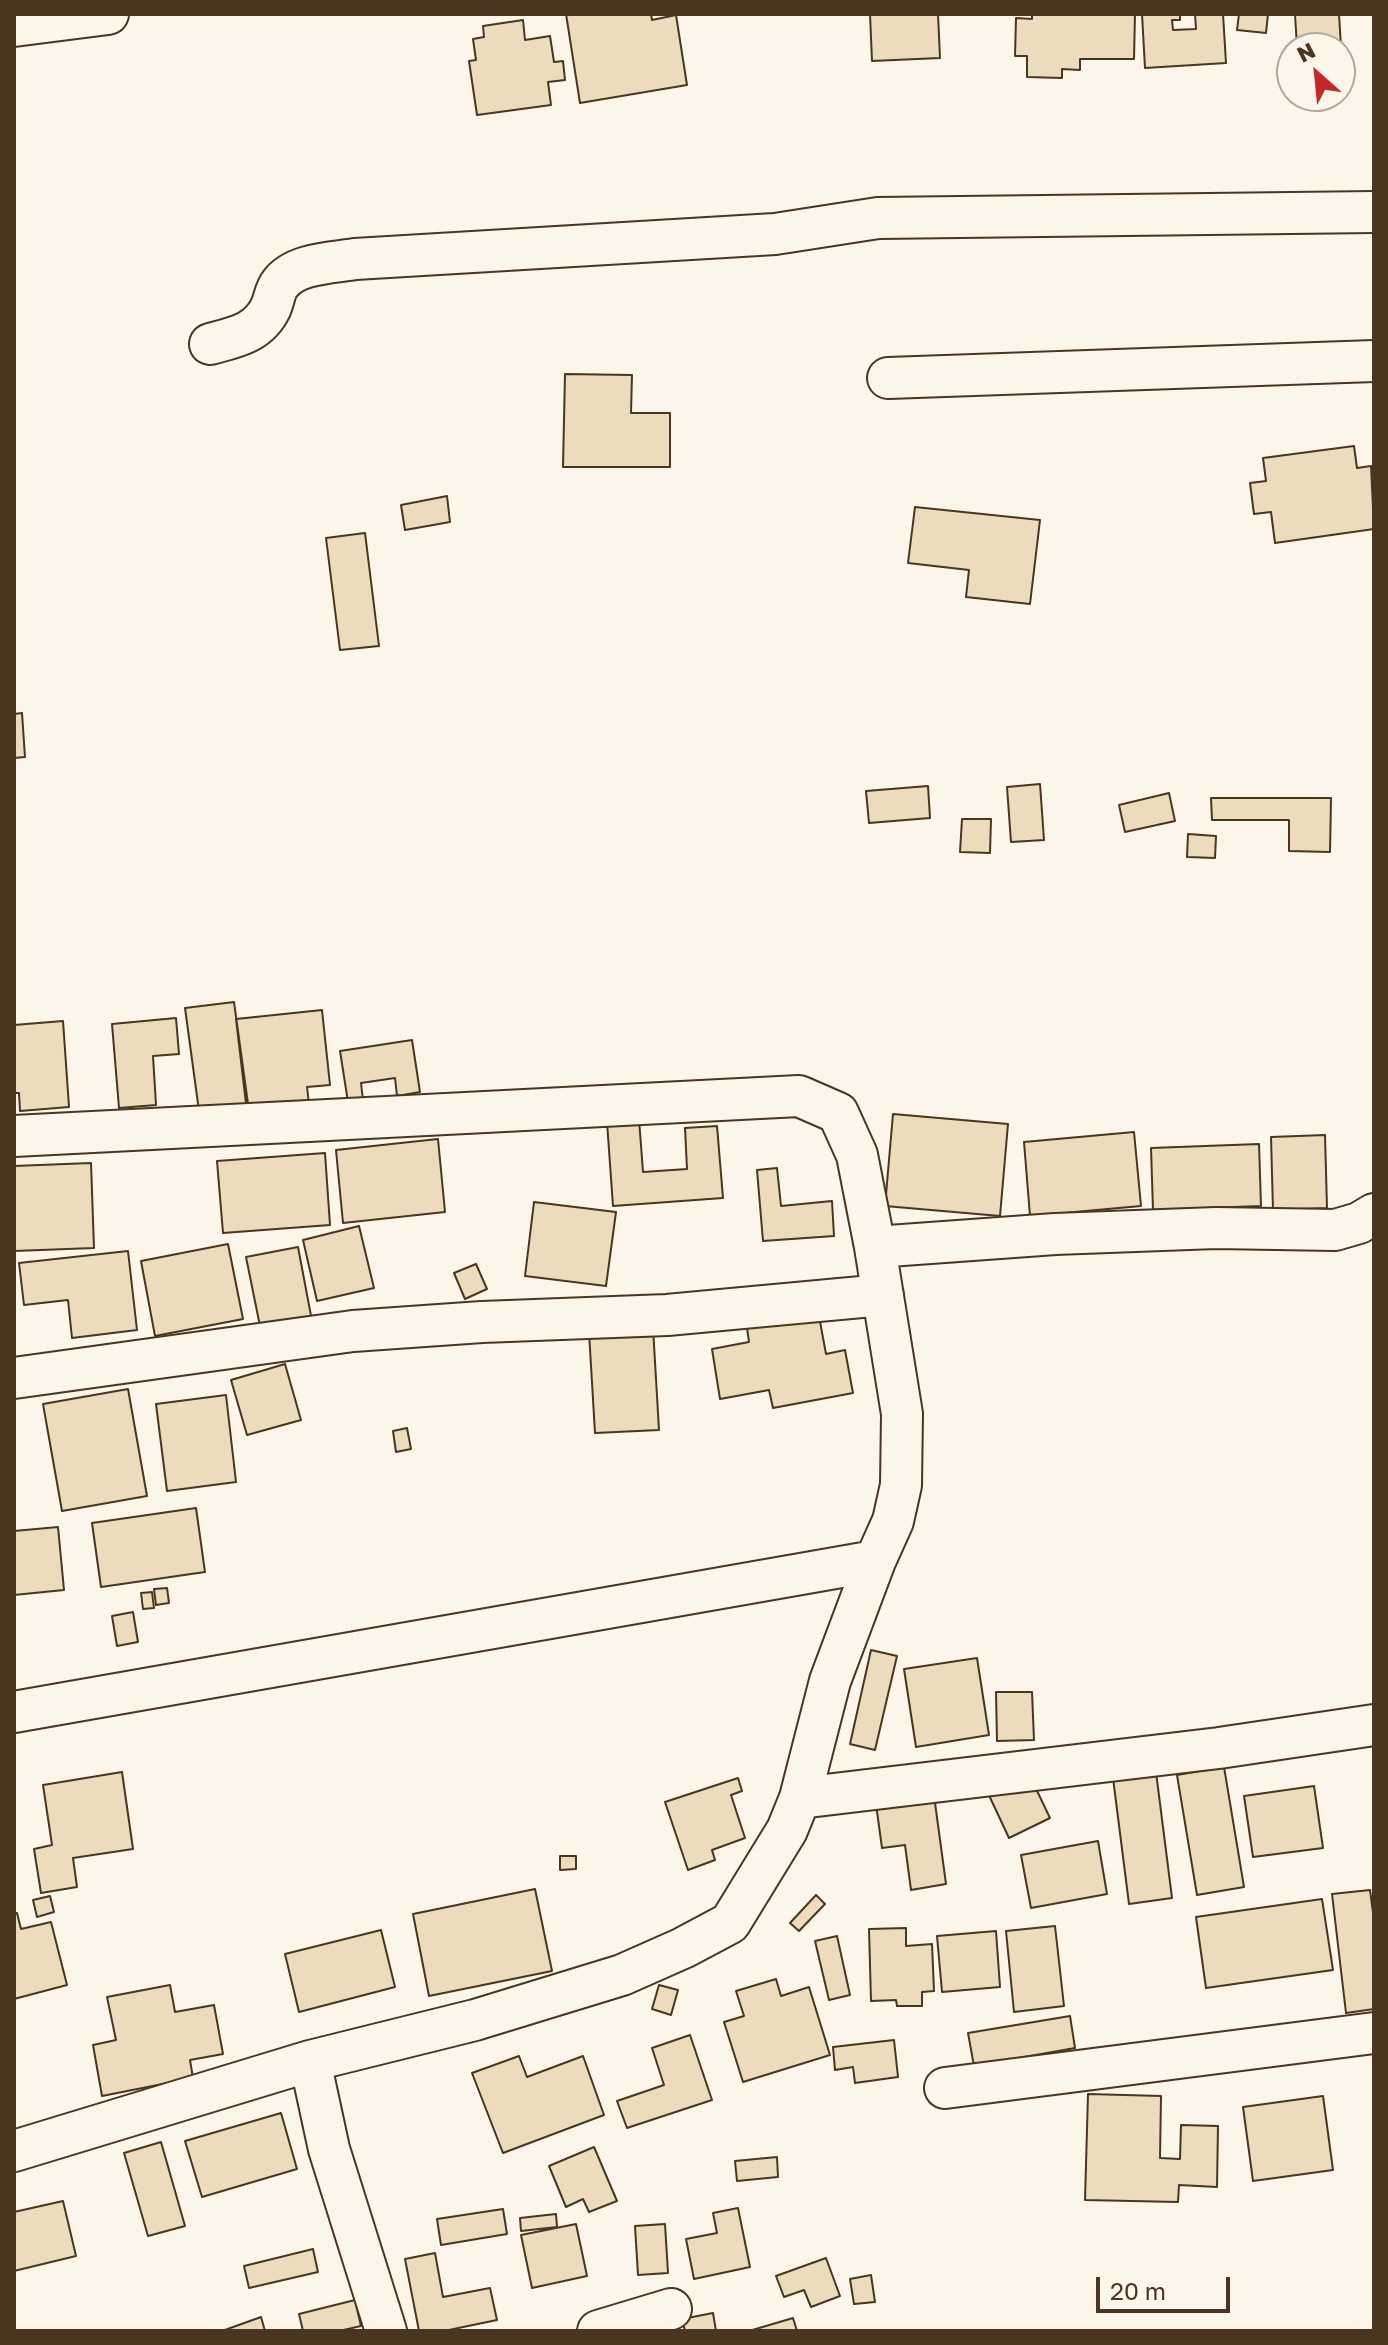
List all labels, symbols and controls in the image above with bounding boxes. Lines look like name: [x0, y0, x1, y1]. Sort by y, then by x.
north arrow: [1276, 32, 1356, 112]
text: N: [1292, 36, 1319, 68]
scale bar: [1100, 2261, 1234, 2311]
text: 20 m: [1110, 2276, 1166, 2305]

